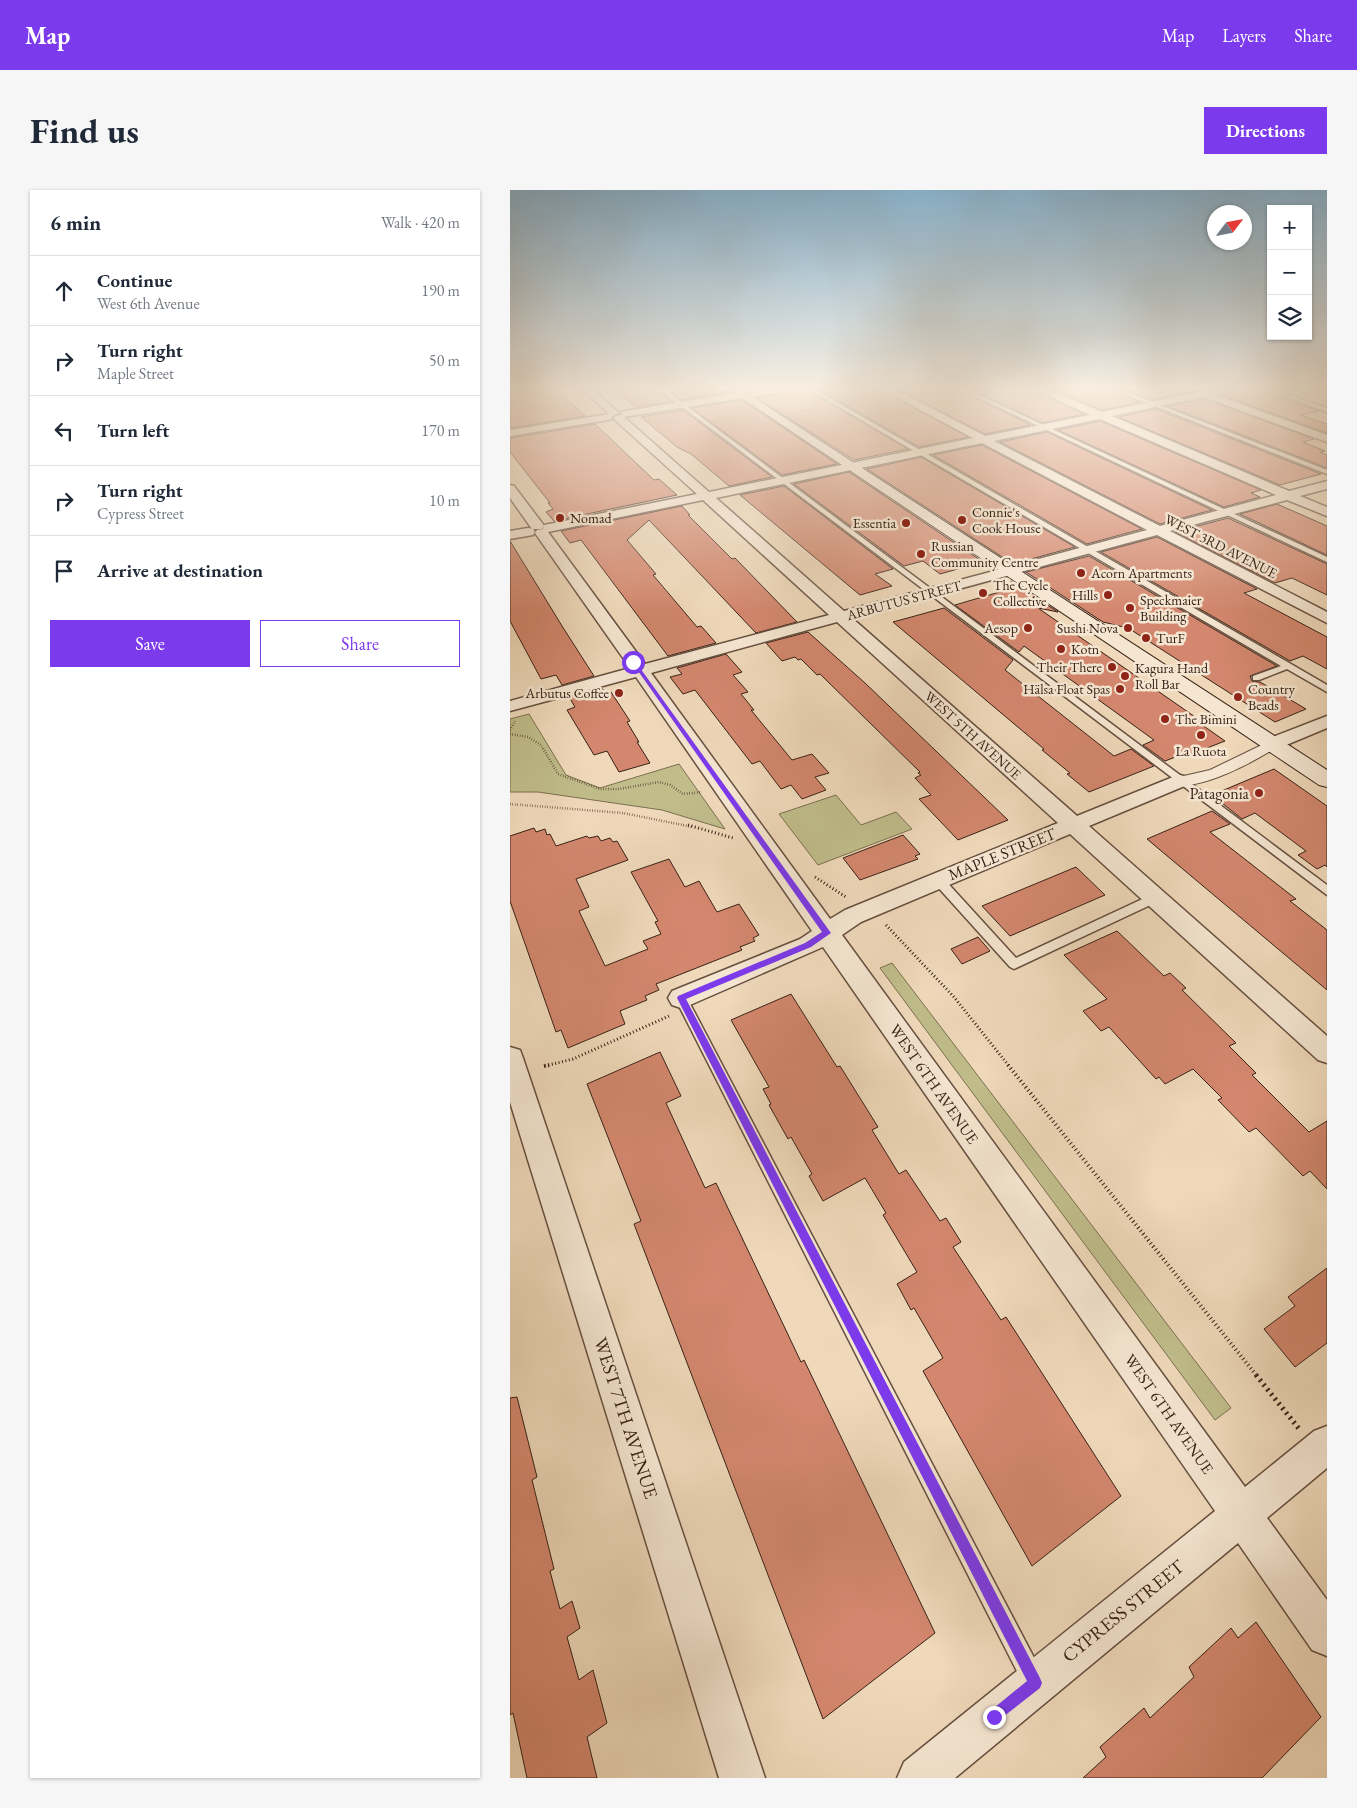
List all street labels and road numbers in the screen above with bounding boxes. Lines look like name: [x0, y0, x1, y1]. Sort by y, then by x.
street label: WEST 3RD AVENUE: [1162, 510, 1280, 582]
street label: ARBUTUS STREET: [844, 576, 964, 624]
street label: WEST 5TH AVENUE: [921, 687, 1025, 783]
street label: MAPLE STREET: [945, 823, 1059, 885]
street label: WEST 6TH AVENUE: [885, 1020, 983, 1148]
street label: WEST 7TH AVENUE: [588, 1334, 664, 1502]
street label: WEST 6TH AVENUE: [1120, 1350, 1218, 1478]
street label: CYPRESS STREET: [1057, 1554, 1189, 1668]

